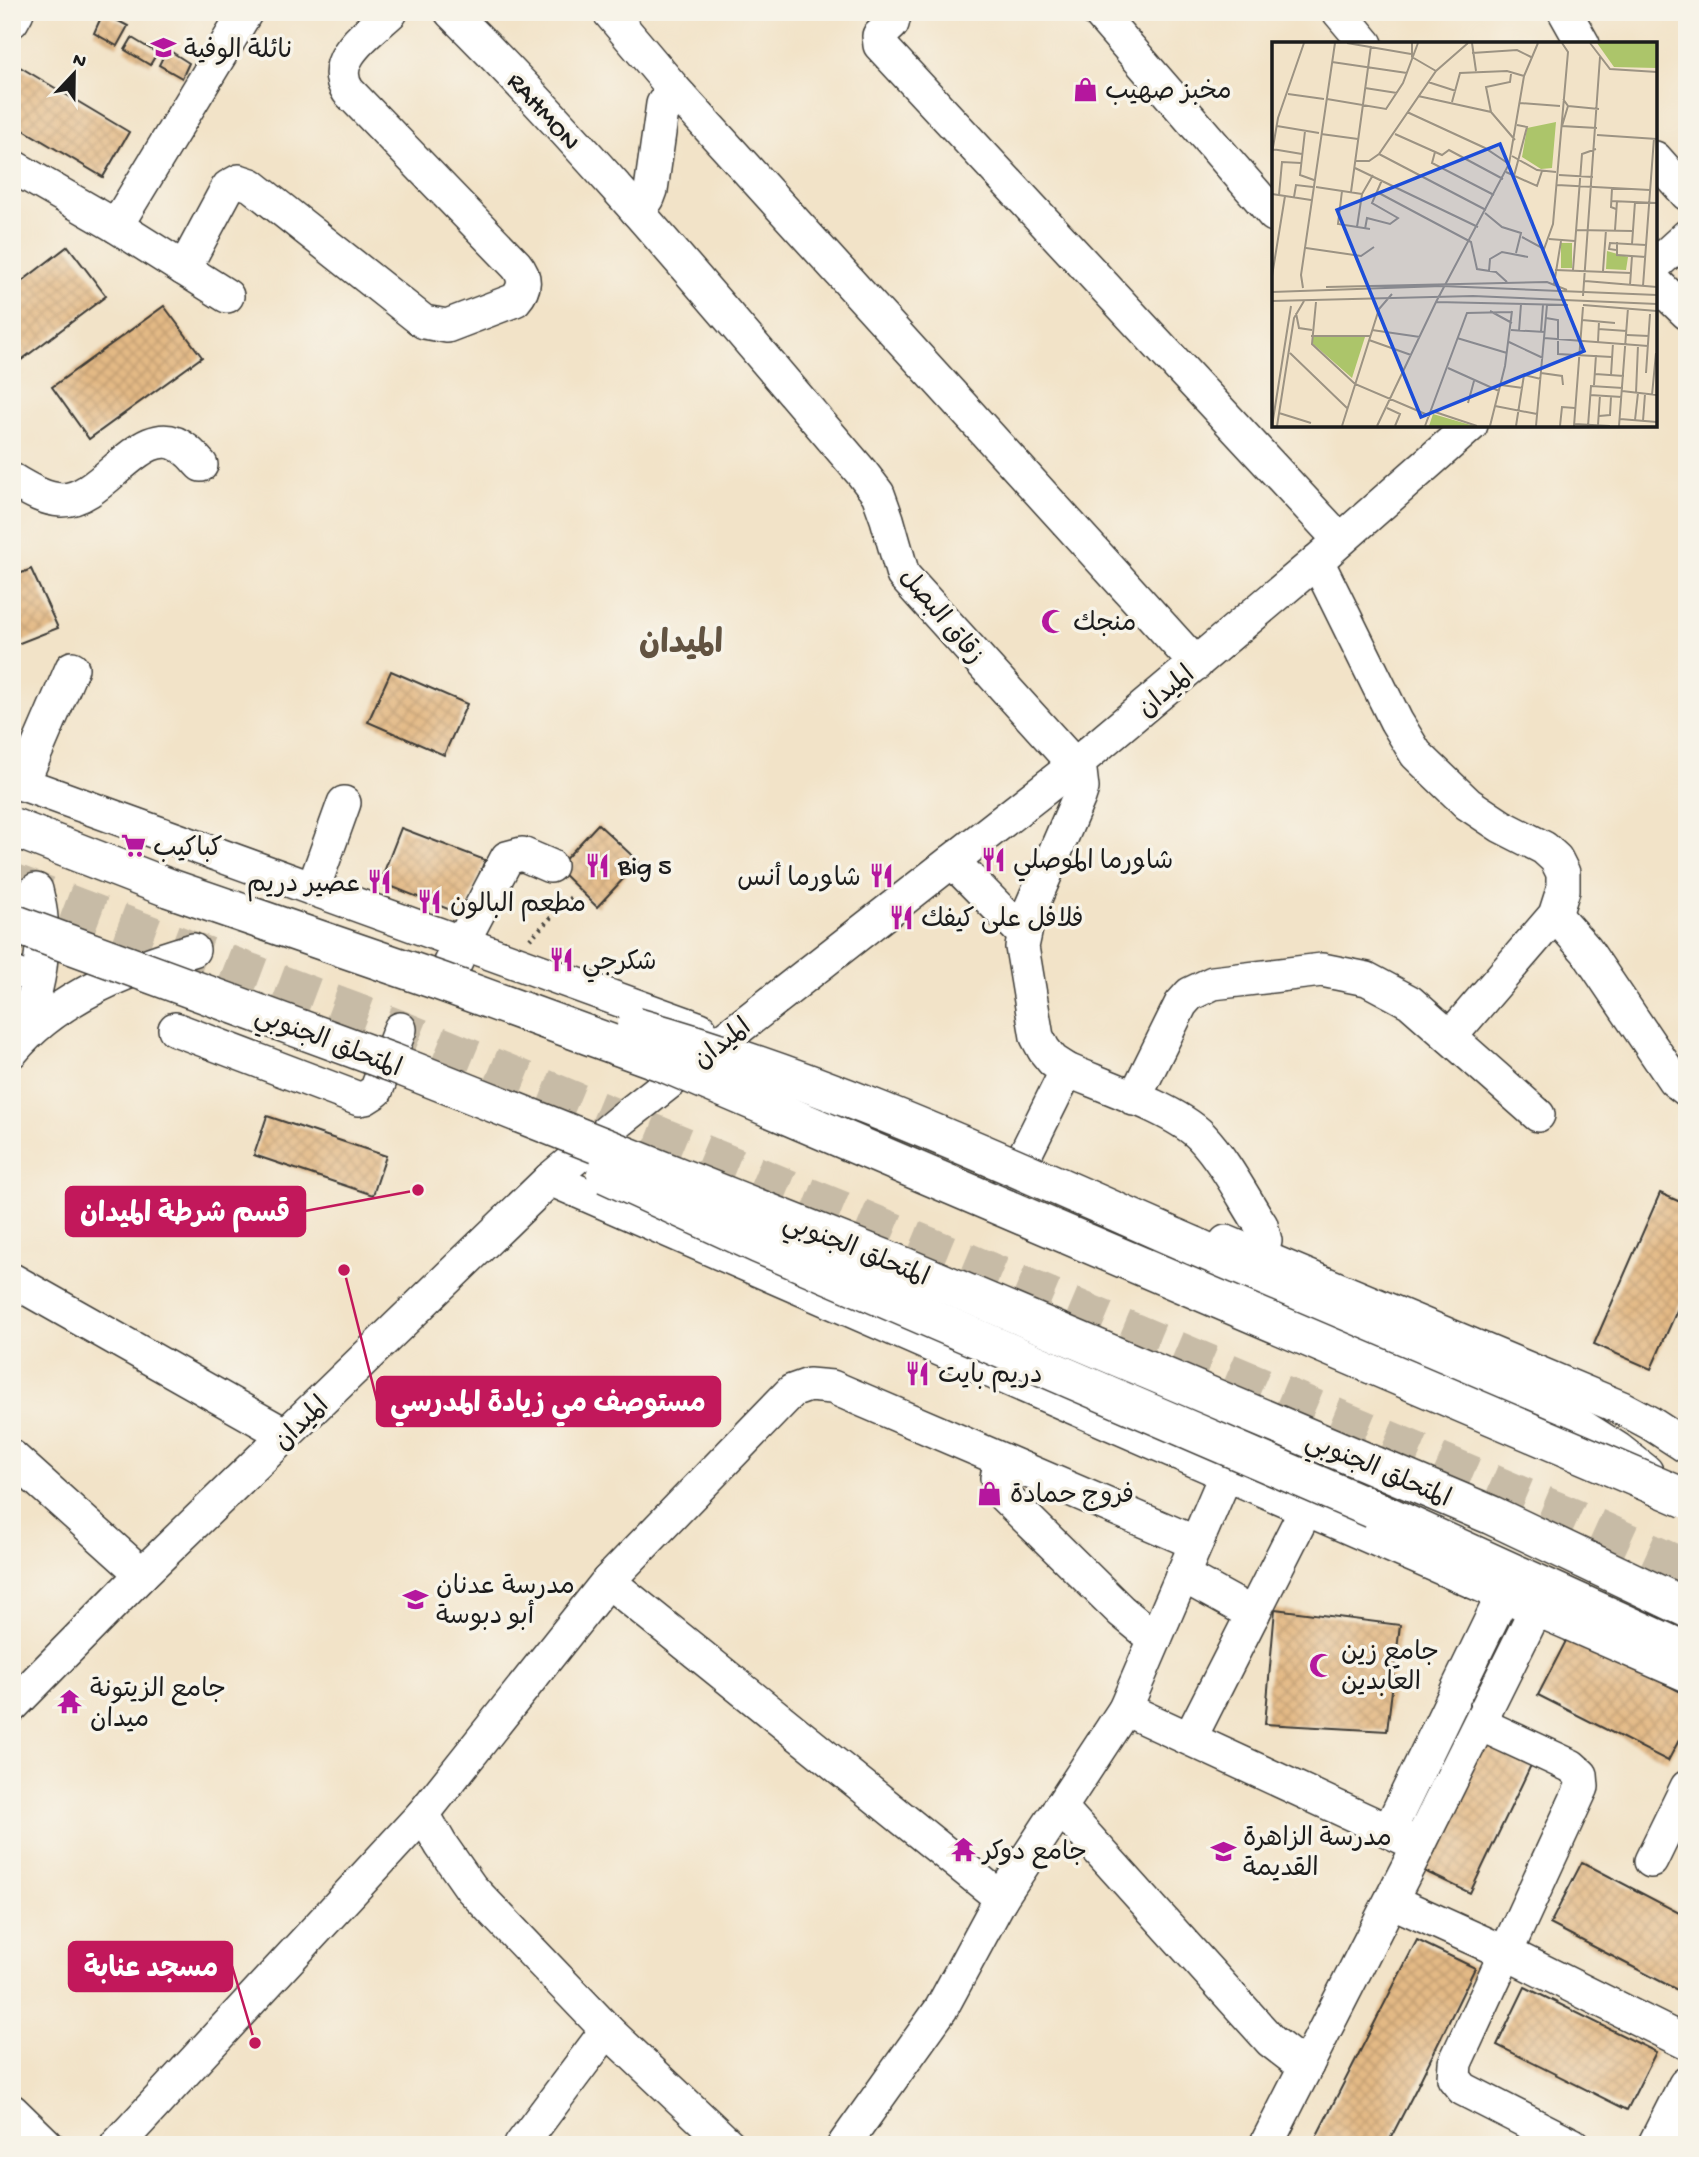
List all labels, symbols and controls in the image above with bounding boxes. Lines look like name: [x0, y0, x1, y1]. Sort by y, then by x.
school or university icon: نائلة الوفية: [150, 34, 178, 62]
place label: نائلة الوفية: [184, 37, 292, 68]
north arrow: [38, 38, 108, 108]
inset map: [1272, 42, 1657, 427]
text: N: [69, 48, 89, 74]
street label: RAHMON: [499, 68, 585, 158]
shop icon: مخبز صهيب: [1071, 75, 1099, 103]
place label: مخبز صهيب: [1105, 78, 1232, 109]
street label: زقاق البصل: [891, 564, 988, 672]
mosque icon: منجك: [1039, 607, 1067, 635]
place label: منجك: [1073, 610, 1136, 641]
district label: الميدان: [639, 626, 723, 665]
street label: الميدان: [1133, 661, 1203, 726]
supermarket icon: كباكيب: [119, 832, 147, 860]
place label: كباكيب: [153, 835, 223, 866]
restaurant icon: شاورما الموصلي: [979, 845, 1007, 873]
place label: شاورما الموصلي: [1013, 848, 1173, 882]
restaurant icon: Big 5: [584, 851, 612, 879]
place label: Big 5: [617, 854, 672, 885]
place label: شاورما أنس: [737, 861, 861, 896]
restaurant icon: شاورما أنس: [867, 862, 895, 890]
restaurant icon: عصير دريم: [366, 868, 394, 896]
place label: عصير دريم: [247, 871, 360, 902]
restaurant icon: مطعم البالون: [416, 888, 444, 916]
place label: مطعم البالون: [450, 891, 586, 922]
restaurant icon: فلافل على كيفك: [887, 903, 915, 931]
place label: فلافل على كيفك: [921, 906, 1084, 937]
restaurant icon: شكرجي: [548, 946, 576, 974]
place label: شكرجي: [582, 949, 657, 983]
street label: المتحلق الجنوبي: [249, 1002, 405, 1089]
street label: الميدان: [689, 1013, 759, 1078]
callout: قسم شرطة الميدان: [66, 1187, 305, 1236]
text: قسم شرطة الميدان: [80, 1197, 290, 1233]
street label: المتحلق الجنوبي: [777, 1209, 933, 1298]
restaurant icon: دريم بايت: [904, 1359, 932, 1387]
place label: دريم بايت: [938, 1362, 1043, 1393]
callout: مستوصف مي زيادة المدرسي: [377, 1377, 720, 1426]
text: مستوصف مي زيادة المدرسي: [390, 1389, 706, 1427]
street label: الميدان: [269, 1392, 337, 1459]
street label: المتحلق الجنوبي: [1299, 1428, 1454, 1519]
shop icon: فروج حمادة: [976, 1479, 1004, 1507]
place label: فروج حمادة: [1010, 1482, 1134, 1513]
place label: مدرسة عدنان أبو دبوسة: [436, 1573, 575, 1634]
school or university icon: مدرسة عدنان أبو دبوسة: [402, 1585, 430, 1613]
place label: جامع زين العابدين: [1341, 1639, 1439, 1700]
mosque icon: جامع زين العابدين: [1307, 1651, 1335, 1679]
place label: جامع الزيتونة ميدان: [90, 1676, 226, 1737]
temple icon: جامع الزيتونة ميدان: [56, 1688, 84, 1716]
place label: مدرسة الزاهرة القديمة: [1243, 1825, 1392, 1886]
temple icon: جامع دوكر: [949, 1836, 977, 1864]
school or university icon: مدرسة الزاهرة القديمة: [1209, 1837, 1237, 1865]
place label: جامع دوكر: [981, 1839, 1087, 1870]
callout: مسجد عنابة: [69, 1942, 232, 1991]
text: مسجد عنابة: [84, 1953, 218, 1987]

